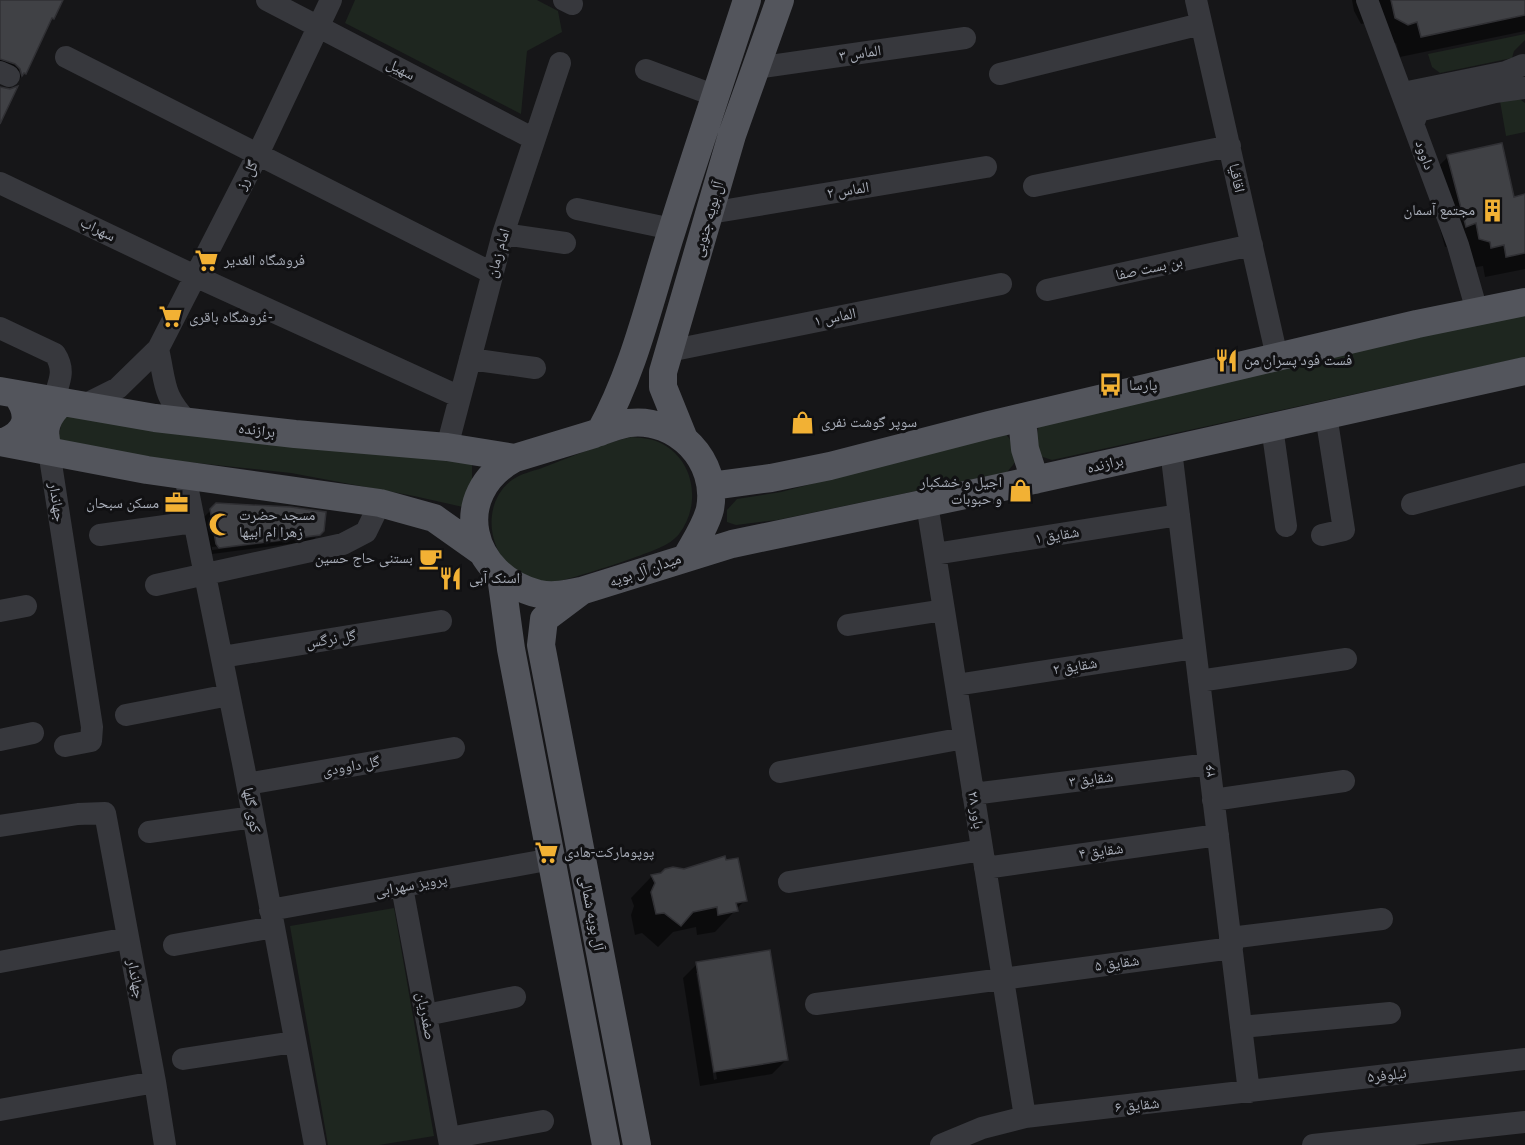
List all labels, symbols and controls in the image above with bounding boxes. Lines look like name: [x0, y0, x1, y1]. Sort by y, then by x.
street label: الماس ۳: [838, 41, 882, 66]
street label: سهیل: [383, 54, 419, 85]
street label: داوود: [1411, 138, 1439, 172]
street label: گل رز: [232, 157, 263, 194]
street label: اقاقیا: [1225, 162, 1249, 194]
street label: آل بویه جنوبی: [689, 178, 729, 259]
street label: الماس ۲: [826, 178, 871, 203]
building icon: مجتمع آسمان: [1480, 197, 1506, 223]
place label: مجتمع آسمان: [1403, 201, 1475, 220]
street label: سهراب: [78, 213, 119, 245]
street label: امام زمان: [482, 226, 515, 280]
supermarket icon: فروشگاه الغدیر: [193, 247, 219, 273]
place label: فروشگاه الغدیر: [223, 251, 305, 269]
street label: بن بست صفا: [1114, 252, 1184, 285]
supermarket icon: فروشگاه باقری-: [158, 304, 184, 330]
street label: الماس ۱: [812, 304, 858, 331]
place label: فروشگاه باقری-: [189, 308, 272, 327]
restaurant icon: فست فود پسران من: [1213, 347, 1239, 373]
place label: فست فود پسران من: [1244, 351, 1352, 370]
bus stop icon: پارسا: [1098, 372, 1124, 398]
place label: پارسا: [1129, 376, 1157, 394]
shop icon: سوپر گوشت نفری: [790, 409, 816, 435]
place label: سوپر گوشت نفری: [821, 413, 917, 432]
street label: برازنده: [238, 419, 276, 441]
street label: برازنده: [1085, 451, 1125, 477]
place label: اجیل و خشکبار و حبوبات: [919, 473, 1002, 508]
shop icon: اجیل و خشکبار و حبوبات: [1007, 478, 1033, 504]
street label: جهاندار: [45, 480, 69, 523]
office icon: مسکن سبحان: [164, 490, 190, 516]
place label: مسکن سبحان: [86, 494, 159, 513]
place label: مسجد حضرت زهرا ام ابیها: [239, 506, 316, 542]
mosque icon: مسجد حضرت زهرا ام ابیها: [208, 511, 234, 537]
street label: شقایق ۱: [1034, 523, 1081, 548]
cafe icon: بستنی حاج حسین: [418, 545, 444, 571]
place label: بستنی حاج حسین: [315, 549, 413, 568]
street label: میدان آل بویه: [607, 549, 684, 592]
restaurant icon: اسنک آبی: [438, 565, 464, 591]
place label: اسنک آبی: [469, 569, 520, 588]
street label: گل نرگس: [305, 626, 358, 653]
street label: شقایق ۲: [1052, 654, 1099, 679]
street label: گل داوودی: [321, 752, 382, 781]
street label: ۲۶: [1200, 763, 1220, 779]
street label: شقایق ۳: [1068, 767, 1115, 792]
street label: کوی گلها: [238, 786, 265, 834]
street label: باور ۲۸: [964, 790, 988, 830]
supermarket icon: پوپومارکت-هادی: [533, 839, 559, 865]
street label: شقایق ۴: [1078, 839, 1125, 864]
place label: پوپومارکت-هادی: [564, 843, 654, 862]
street label: پرویز سهرابی: [374, 870, 449, 901]
street label: آل بویه شمالی: [575, 874, 608, 954]
street label: شقایق ۵: [1094, 951, 1141, 976]
street label: جهاندار: [123, 957, 149, 1001]
street label: صفدریان: [412, 991, 439, 1042]
street label: نیلوفر۵: [1366, 1064, 1408, 1086]
street label: شقایق ۶: [1114, 1094, 1160, 1117]

